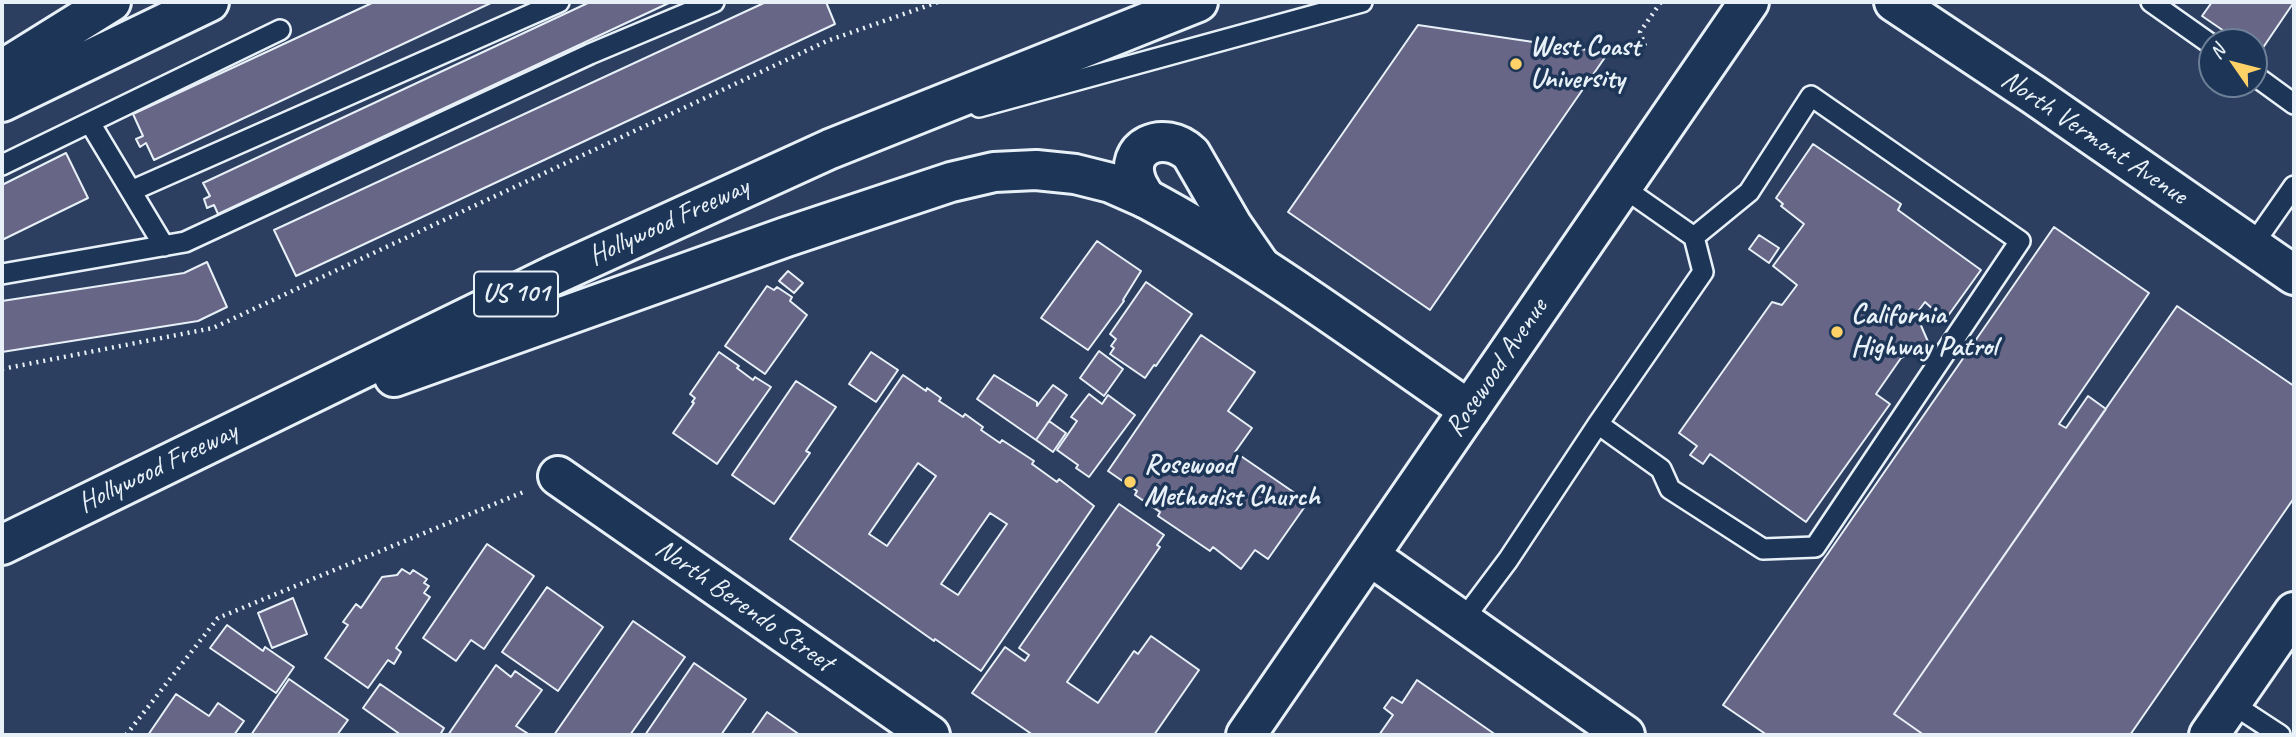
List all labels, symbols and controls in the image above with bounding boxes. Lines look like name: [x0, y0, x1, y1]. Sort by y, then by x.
north arrow: [2198, 28, 2268, 98]
place label: West Coast University: [1530, 31, 1640, 97]
text: N: [2204, 40, 2231, 64]
marker: West Coast University: [1508, 56, 1524, 72]
street label: North Vermont Avenue: [1994, 63, 2194, 213]
street label: Hollywood Freeway: [584, 170, 754, 274]
road number: US 101: [474, 272, 558, 316]
street label: Rosewood Avenue: [1438, 292, 1556, 444]
place label: California Highway Patrol: [1851, 299, 1997, 365]
marker: California Highway Patrol: [1829, 324, 1845, 340]
street label: Hollywood Freeway: [73, 415, 243, 521]
place label: Rosewood Methodist Church: [1144, 449, 1320, 515]
marker: Rosewood Methodist Church: [1122, 474, 1138, 490]
street label: North Berendo Street: [649, 532, 839, 680]

